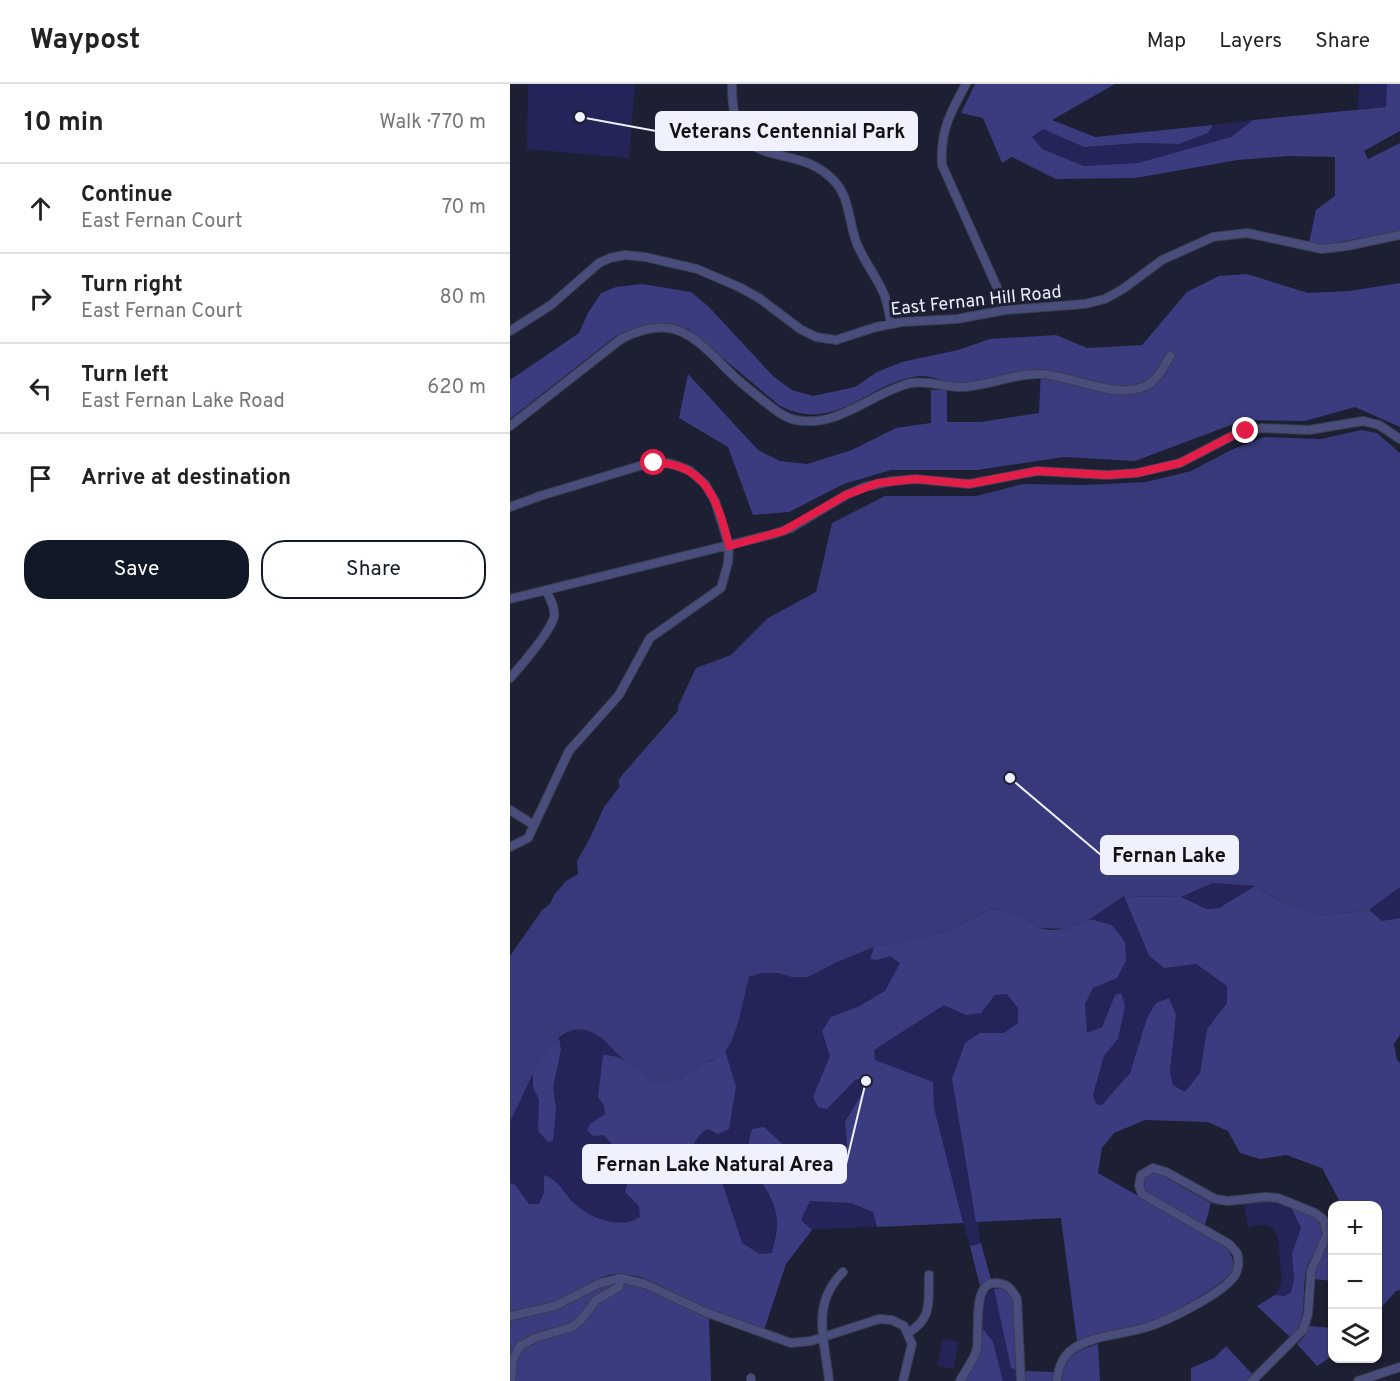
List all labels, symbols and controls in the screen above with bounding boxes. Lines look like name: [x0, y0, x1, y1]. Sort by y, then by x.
text: Waypost: [30, 23, 140, 59]
text: Map: [1147, 28, 1186, 55]
text: Layers: [1219, 28, 1282, 55]
text: Share: [1315, 28, 1370, 55]
text: 10 min: [24, 107, 104, 140]
text: Walk · 770 m: [379, 110, 486, 136]
callout: Veterans Centennial Park: [656, 112, 917, 150]
text: Veterans Centennial Park: [669, 120, 905, 146]
text: Continue: [81, 182, 172, 209]
icon: ahead: [24, 192, 57, 225]
text: 70 m: [442, 195, 486, 221]
text: East Fernan Court: [81, 209, 242, 235]
text: Turn right: [81, 272, 183, 299]
street label: East Fernan Hill Road: [890, 281, 1063, 322]
icon: right: [24, 282, 57, 315]
text: 80 m: [440, 285, 486, 311]
text: East Fernan Court: [81, 299, 242, 325]
text: Turn left: [81, 362, 169, 389]
icon: left: [24, 372, 57, 405]
text: 620 m: [427, 375, 486, 401]
text: East Fernan Lake Road: [81, 389, 285, 415]
route end: [1232, 417, 1258, 443]
route start: [640, 449, 666, 475]
icon: arrive: [24, 462, 57, 495]
text: Arrive at destination: [81, 465, 291, 492]
button: Save: [24, 540, 249, 599]
button: Share: [261, 540, 486, 599]
callout: Fernan Lake: [1101, 836, 1238, 874]
text: Fernan Lake: [1112, 844, 1226, 870]
callout: Fernan Lake Natural Area: [583, 1145, 846, 1183]
text: Fernan Lake Natural Area: [596, 1153, 834, 1179]
map controls: [1328, 1201, 1382, 1363]
button: +: [1328, 1201, 1382, 1255]
button: −: [1328, 1255, 1382, 1309]
button: layers: [1328, 1309, 1382, 1363]

